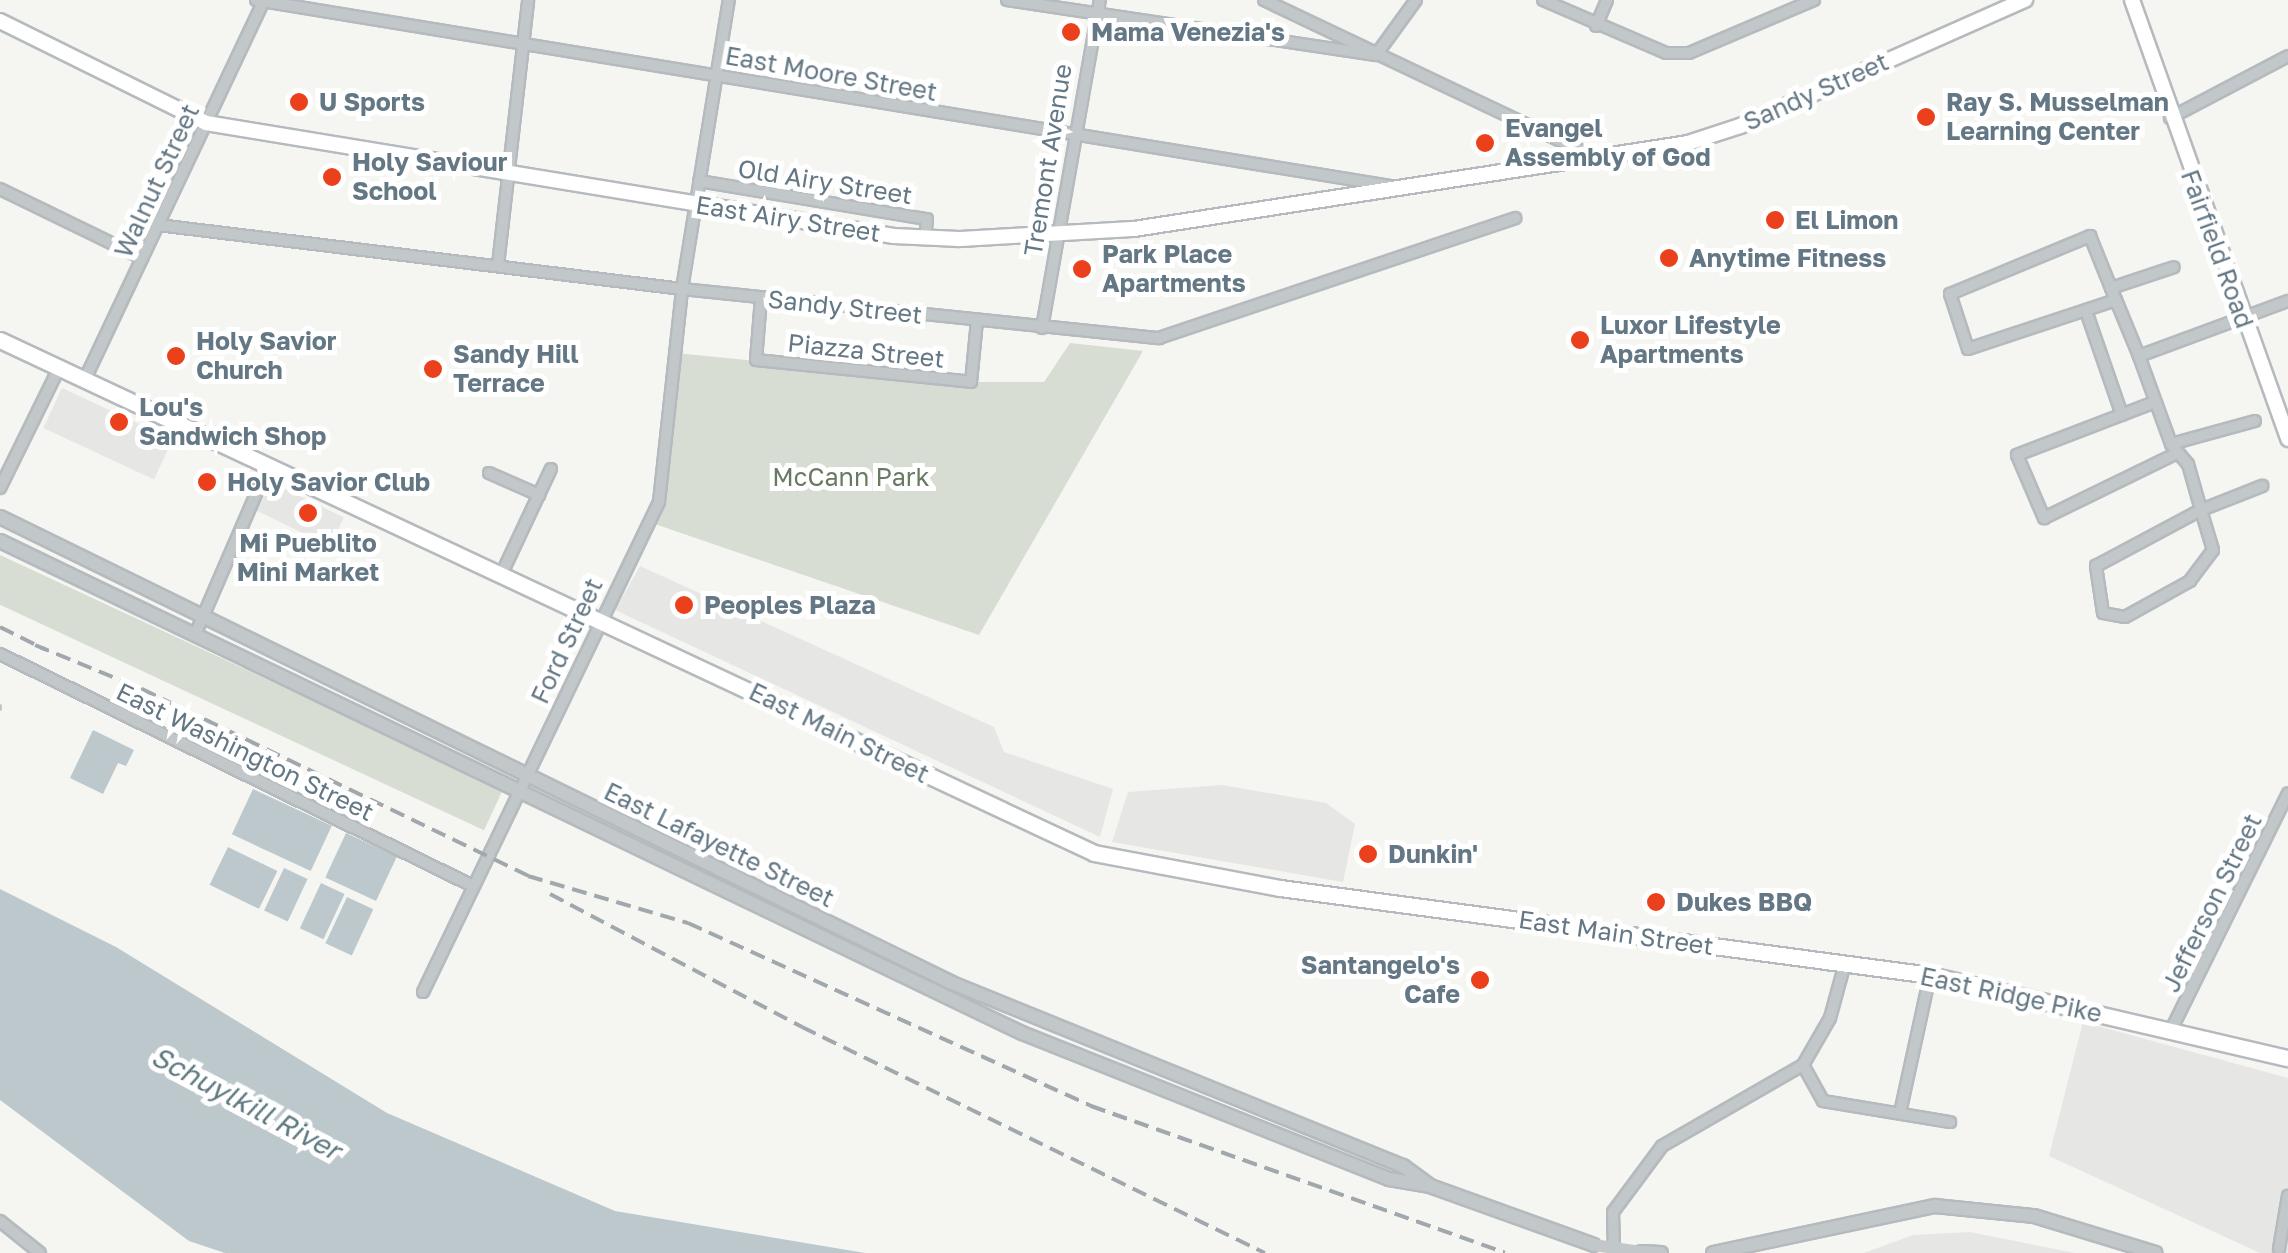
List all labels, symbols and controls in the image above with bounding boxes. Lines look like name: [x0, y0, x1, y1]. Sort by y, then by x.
place label: Mama Venezia's: [1091, 17, 1285, 47]
marker: Mama Venezia's: [1060, 21, 1082, 43]
street label: East Moore Street: [723, 41, 939, 107]
street label: Sandy Street: [1739, 47, 1893, 137]
street label: Tremont Avenue: [1018, 62, 1078, 258]
place label: U Sports: [319, 87, 425, 117]
place label: Ray S. Musselman Learning Center: [1946, 88, 2169, 147]
marker: U Sports: [288, 91, 310, 113]
street label: Walnut Street: [108, 99, 206, 263]
marker: Ray S. Musselman Learning Center: [1915, 106, 1937, 128]
place label: Evangel Assembly of God: [1505, 114, 1711, 173]
marker: Evangel Assembly of God: [1474, 132, 1496, 154]
place label: Holy Saviour School: [352, 148, 507, 207]
street label: Old Airy Street: [736, 153, 914, 211]
marker: Holy Saviour School: [321, 166, 343, 188]
street label: Fairfield Road: [2174, 166, 2260, 332]
street label: East Airy Street: [693, 190, 883, 248]
place label: El Limon: [1795, 205, 1898, 235]
marker: El Limon: [1764, 209, 1786, 231]
place label: Park Place Apartments: [1102, 240, 1246, 299]
place label: Anytime Fitness: [1689, 243, 1886, 273]
marker: Anytime Fitness: [1658, 247, 1680, 269]
marker: Park Place Apartments: [1071, 258, 1093, 280]
street label: Sandy Street: [766, 284, 924, 330]
place label: Luxor Lifestyle Apartments: [1600, 311, 1781, 370]
place label: Holy Savior Church: [196, 327, 337, 386]
street label: Piazza Street: [786, 328, 946, 374]
marker: Luxor Lifestyle Apartments: [1569, 329, 1591, 351]
place label: Sandy Hill Terrace: [453, 340, 579, 399]
marker: Holy Savior Church: [165, 345, 187, 367]
marker: Sandy Hill Terrace: [422, 358, 444, 380]
place label: Lou's Sandwich Shop: [139, 393, 326, 452]
marker: Lou's Sandwich Shop: [108, 411, 130, 433]
park label: McCann Park: [772, 462, 930, 492]
place label: Holy Savior Club: [227, 467, 430, 497]
marker: Holy Savior Club: [196, 471, 218, 493]
marker: Mi Pueblito Mini Market: [297, 502, 319, 524]
place label: Mi Pueblito Mini Market: [237, 529, 379, 588]
street label: Ford Street: [525, 574, 609, 708]
place label: Peoples Plaza: [704, 590, 876, 620]
marker: Peoples Plaza: [673, 594, 695, 616]
street label: East Main Street: [744, 676, 934, 790]
street label: East Washington Street: [111, 677, 379, 827]
street label: East Lafayette Street: [599, 776, 839, 914]
street label: Jefferson Street: [2156, 809, 2268, 997]
place label: Dunkin': [1388, 839, 1478, 869]
marker: Dunkin': [1357, 843, 1379, 865]
place label: Dukes BBQ: [1676, 887, 1812, 917]
marker: Dukes BBQ: [1645, 891, 1667, 913]
street label: East Main Street: [1517, 904, 1715, 962]
place label: Santangelo's Cafe: [1301, 951, 1460, 1010]
street label: East Ridge Pike: [1917, 961, 2105, 1029]
marker: Santangelo's Cafe: [1469, 969, 1491, 991]
water label: Schuylkill River: [146, 1039, 346, 1167]

